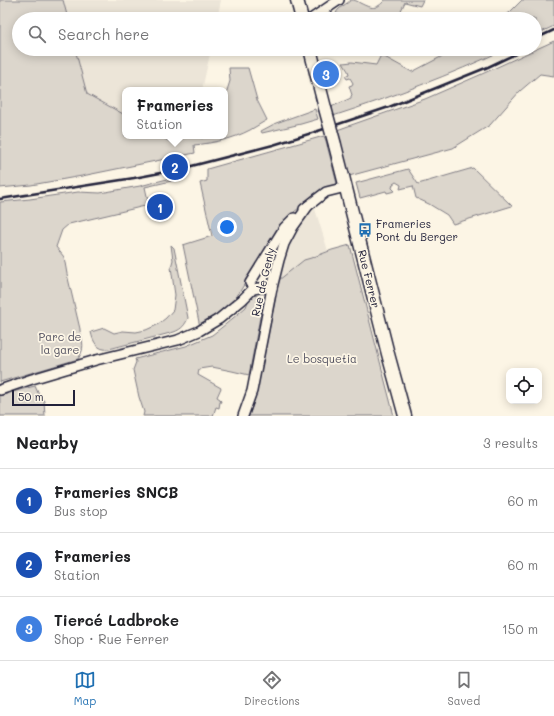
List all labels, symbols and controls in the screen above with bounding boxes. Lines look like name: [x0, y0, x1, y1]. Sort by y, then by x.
search box: [12, 12, 542, 56]
icon: search: [26, 23, 48, 45]
text: Search here: [58, 24, 149, 44]
pin: 3: [313, 59, 339, 89]
popup: [122, 87, 228, 139]
text: Frameries: [137, 95, 213, 115]
text: Station: [137, 115, 182, 132]
pin: 2: [162, 152, 188, 182]
pin: 1: [147, 192, 173, 222]
place label: Frameries Pont du Berger: [376, 216, 458, 244]
your location: [217, 217, 237, 237]
bus stop icon: Frameries Pont du Berger: [357, 222, 373, 238]
street label: Rue de Genly: [247, 246, 278, 318]
street label: Rue Ferrer: [355, 248, 384, 310]
park label: Parc de la gare: [39, 329, 82, 357]
park label: Le bosquetia: [287, 351, 357, 366]
map controls: [506, 368, 542, 404]
button: locate: [506, 368, 542, 404]
scale bar: [12, 388, 75, 407]
text: 50 m: [18, 389, 44, 404]
text: Nearby: [16, 431, 78, 453]
text: 3 results: [483, 434, 538, 451]
text: Frameries SNCB: [54, 482, 178, 502]
text: 1: [26, 492, 32, 509]
text: 60 m: [508, 492, 538, 509]
text: Bus stop: [54, 502, 107, 519]
text: Frameries: [54, 546, 131, 566]
text: 2: [25, 556, 33, 573]
text: 60 m: [508, 556, 538, 573]
text: Station: [54, 566, 100, 583]
text: Tiercé Ladbroke: [54, 610, 179, 630]
text: 3: [25, 620, 33, 637]
text: 150 m: [502, 620, 538, 637]
text: Shop · Rue Ferrer: [54, 630, 169, 647]
tab: Map: [74, 669, 96, 708]
tab: Directions: [244, 669, 300, 708]
tab: Saved: [447, 669, 480, 708]

